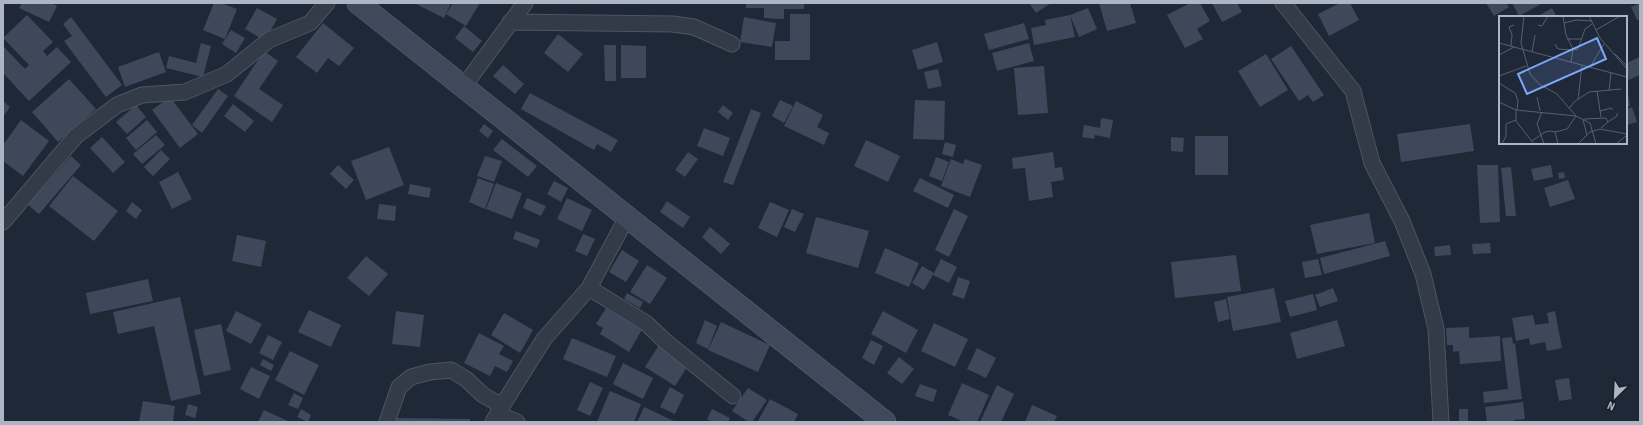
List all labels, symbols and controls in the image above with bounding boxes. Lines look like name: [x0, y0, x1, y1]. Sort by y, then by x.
inset map: [1499, 16, 1627, 144]
north arrow: [1595, 377, 1635, 417]
text: N: [1605, 398, 1617, 413]

